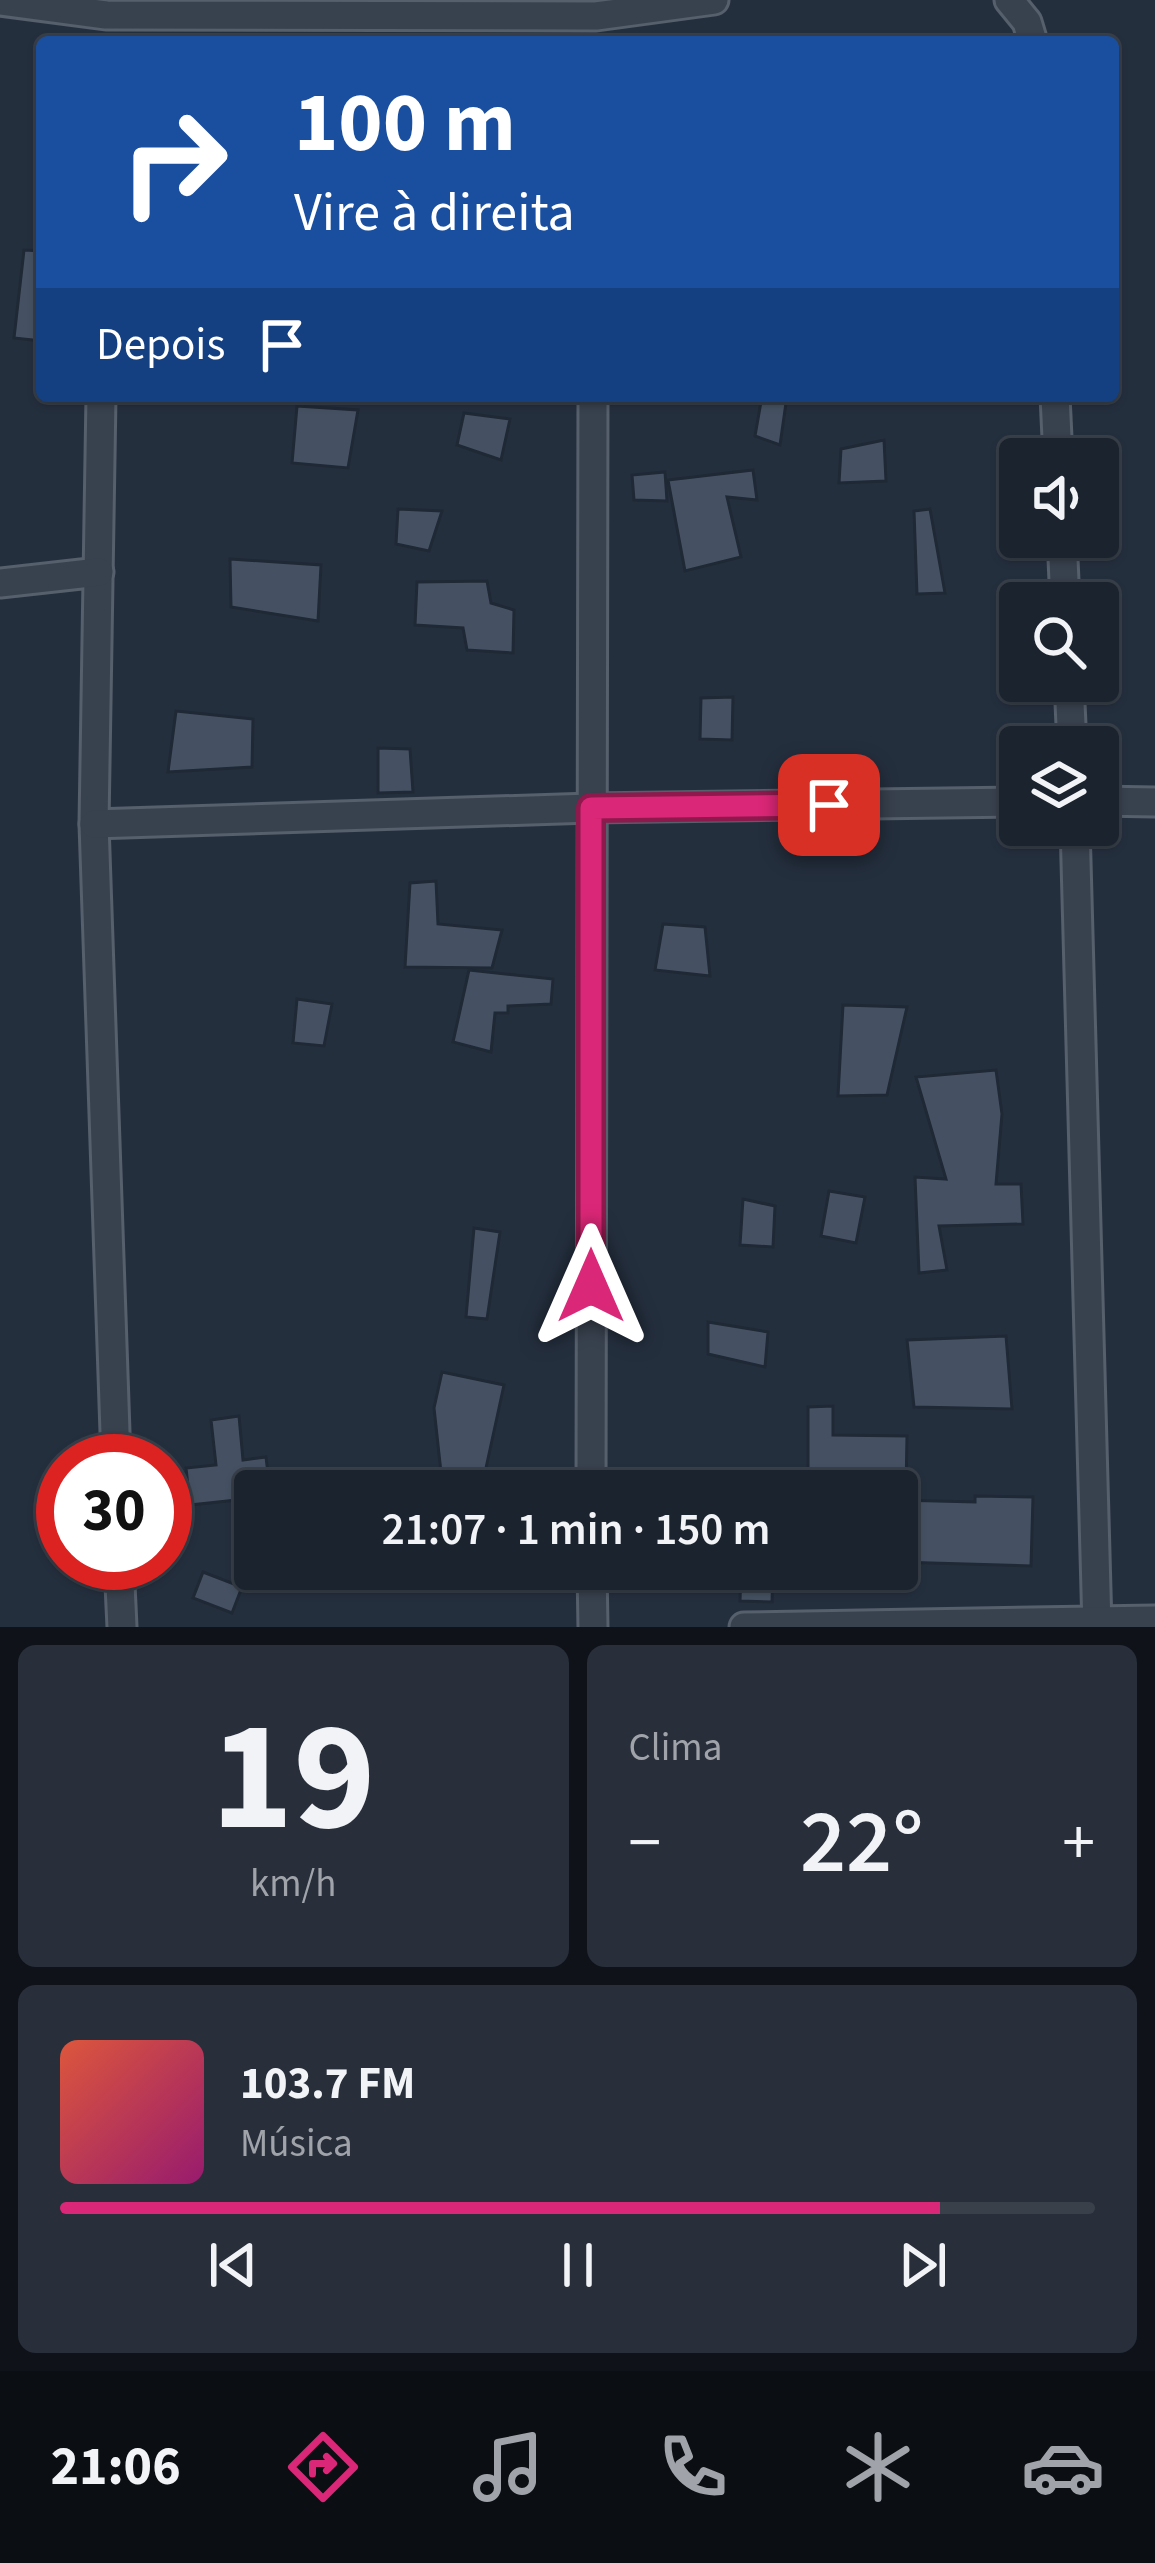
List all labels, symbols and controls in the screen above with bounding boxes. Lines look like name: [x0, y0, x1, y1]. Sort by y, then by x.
text: 100 m: [294, 64, 516, 184]
icon: right: [96, 84, 252, 240]
text: Vire à direita: [294, 175, 575, 252]
icon: arrive: [249, 312, 315, 378]
text: Depois: [96, 313, 225, 377]
map controls: [999, 438, 1119, 846]
button: sound: [999, 438, 1119, 558]
button: search: [999, 582, 1119, 702]
button: layers: [999, 726, 1119, 846]
pin: [778, 754, 880, 856]
icon: arrive: [796, 772, 862, 838]
position arrow: [528, 1223, 654, 1349]
speed limit sign: 30: [36, 1434, 192, 1590]
text: 21:07 · 1 min · 150 m: [382, 1498, 770, 1562]
text: 19: [211, 1667, 376, 1889]
text: Clima: [629, 1720, 722, 1776]
text: 22°: [800, 1779, 924, 1907]
text: −: [629, 1796, 661, 1890]
text: +: [1062, 1796, 1095, 1890]
text: km/h: [250, 1856, 337, 1912]
text: 103.7 FM: [240, 2052, 415, 2116]
text: Música: [240, 2116, 353, 2172]
icon: previous: [200, 2232, 266, 2298]
icon: pause: [545, 2232, 611, 2298]
icon: next: [890, 2232, 956, 2298]
icon: directions: [281, 2425, 365, 2509]
icon: music: [466, 2425, 550, 2509]
icon: phone: [651, 2425, 735, 2509]
icon: climate: [836, 2425, 920, 2509]
icon: car: [1021, 2425, 1105, 2509]
text: 21:06: [50, 2429, 181, 2506]

